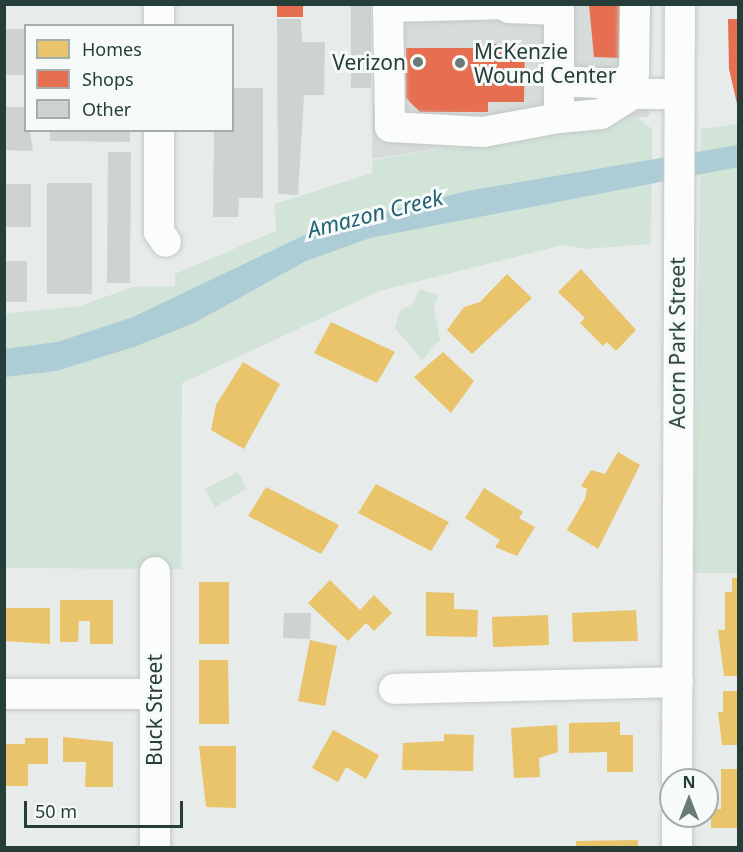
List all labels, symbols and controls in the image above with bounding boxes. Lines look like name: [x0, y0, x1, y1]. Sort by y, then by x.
legend: [24, 24, 234, 132]
text: Homes: [82, 37, 142, 61]
place label: McKenzie Wound Center: [474, 38, 616, 88]
place label: Verizon: [332, 49, 406, 75]
marker: McKenzie Wound Center: [451, 54, 469, 72]
marker: Verizon: [411, 55, 425, 69]
text: Shops: [82, 67, 134, 91]
text: Other: [82, 97, 131, 121]
water label: Amazon Creek: [304, 183, 446, 243]
street label: Acorn Park Street: [664, 257, 690, 429]
street label: Buck Street: [141, 654, 167, 766]
north arrow: [659, 768, 719, 828]
text: N: [682, 771, 696, 793]
scale bar: [27, 789, 186, 827]
text: 50 m: [35, 799, 77, 823]

